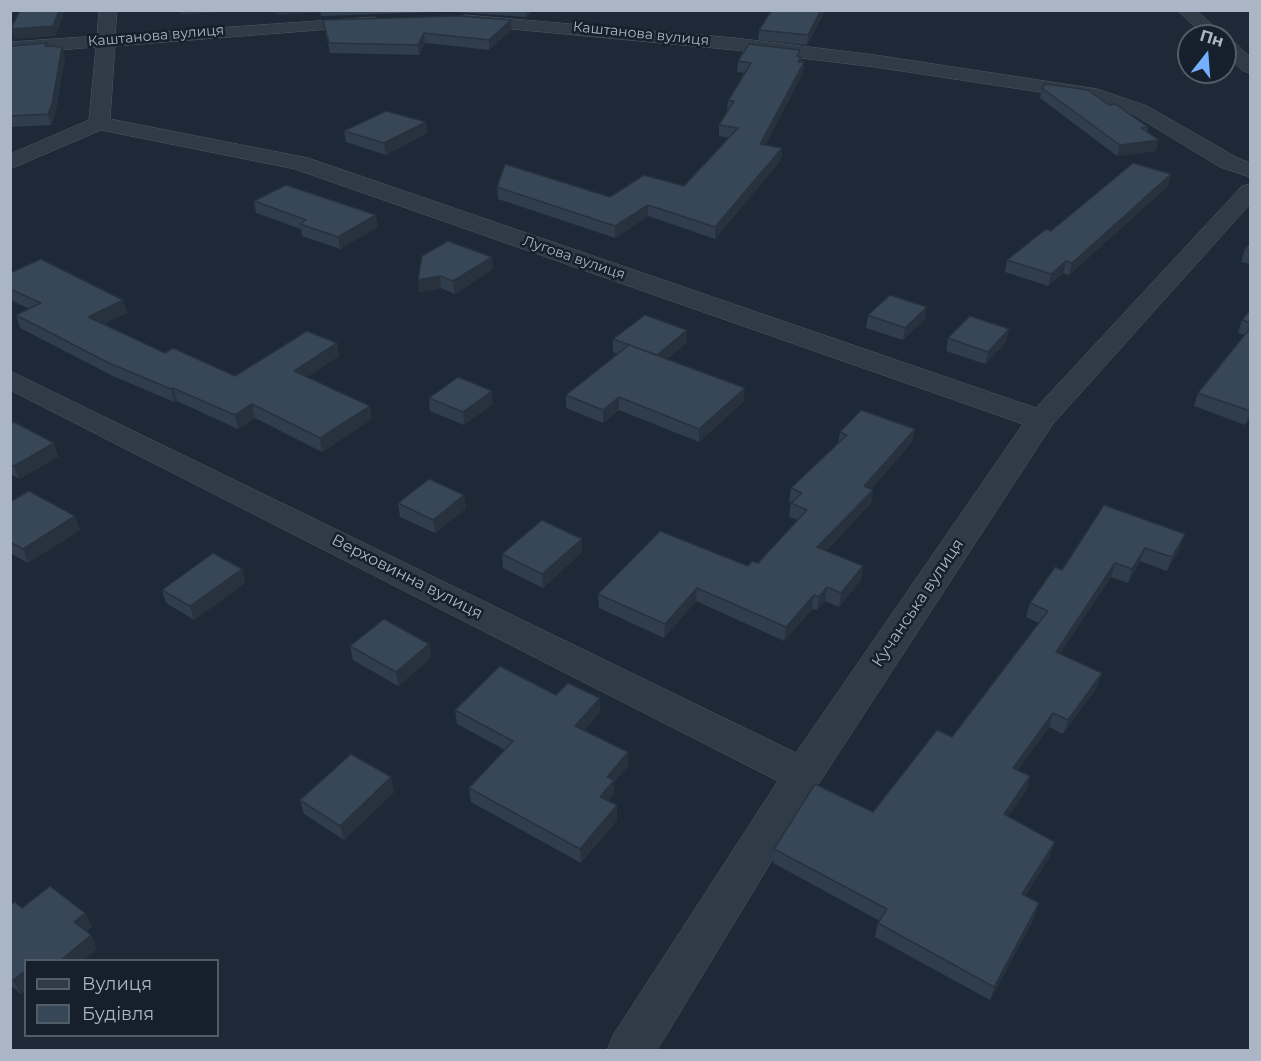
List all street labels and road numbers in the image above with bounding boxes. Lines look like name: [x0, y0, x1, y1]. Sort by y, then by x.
street label: Каштанова вулиця: [572, 18, 710, 50]
street label: Каштанова вулиця: [87, 22, 225, 50]
street label: Лугова вулиця: [521, 233, 627, 283]
street label: Верховинна вулиця: [328, 531, 486, 623]
street label: Кучанська вулиця: [868, 535, 968, 671]

